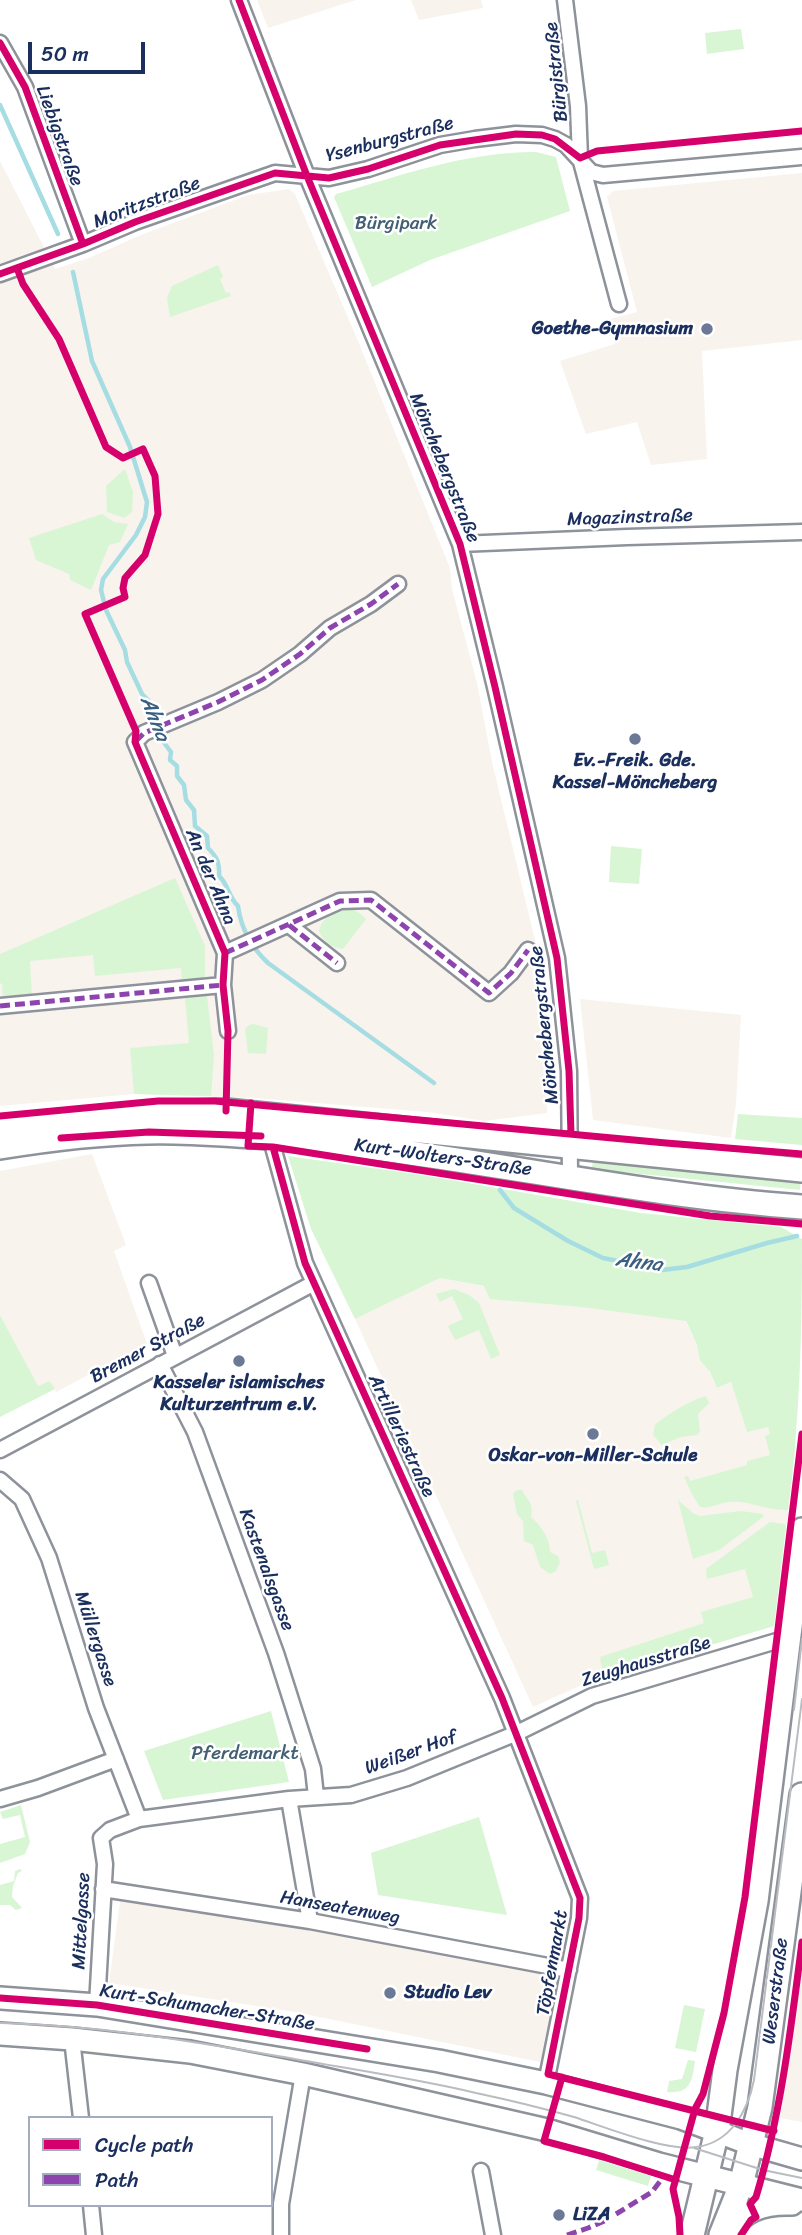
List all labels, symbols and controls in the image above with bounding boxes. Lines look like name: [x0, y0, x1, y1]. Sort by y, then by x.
street label: Bürgistraße: [540, 21, 574, 123]
scale bar: [32, 28, 149, 72]
text: 50 m: [41, 35, 89, 73]
street label: Liebigstraße: [30, 83, 88, 189]
street label: Ysenburgstraße: [324, 112, 456, 168]
street label: Moritzstraße: [90, 172, 204, 234]
park label: Bürgipark: [355, 213, 437, 235]
place label: Goethe-Gymnasium: [532, 318, 693, 340]
marker: Goethe-Gymnasium: [699, 321, 715, 337]
street label: Mönchebergstraße: [404, 390, 484, 546]
street label: Magazinstraße: [567, 504, 693, 532]
water label: Ahna: [134, 693, 174, 745]
marker: Ev.-Freik. Gde. Kassel-Möncheberg: [627, 731, 643, 747]
place label: Ev.-Freik. Gde. Kassel-Möncheberg: [553, 750, 717, 794]
street label: An der Ahna: [180, 825, 240, 929]
street label: Mönchebergstraße: [525, 945, 565, 1105]
street label: Kurt-Wolters-Straße: [353, 1134, 533, 1182]
water label: Ahna: [614, 1248, 664, 1278]
street label: Bremer Straße: [87, 1309, 209, 1389]
marker: Kasseler islamisches Kulturzentrum e.V.: [231, 1353, 247, 1369]
street label: Artilleriestraße: [363, 1371, 439, 1501]
place label: Kasseler islamisches Kulturzentrum e.V.: [153, 1372, 325, 1416]
marker: Oskar-von-Miller-Schule: [585, 1426, 601, 1442]
place label: Oskar-von-Miller-Schule: [489, 1445, 697, 1467]
street label: Kastenalsgasse: [233, 1506, 299, 1634]
street label: Müllergasse: [69, 1588, 121, 1690]
street label: Zeughausstraße: [579, 1632, 713, 1692]
street label: Weißer Hof: [362, 1726, 460, 1780]
park label: Pferdemarkt: [191, 1743, 299, 1765]
street label: Mittelgasse: [68, 1872, 96, 1970]
street label: Hanseatenweg: [278, 1886, 402, 1930]
street label: Töpfenmarkt: [532, 1908, 574, 2018]
street label: Weserstraße: [758, 1937, 794, 2045]
street label: Kurt-Schumacher-Straße: [98, 1980, 316, 2036]
place label: Studio Lev: [404, 1982, 491, 2004]
marker: Studio Lev: [382, 1985, 398, 2001]
legend: [28, 2116, 273, 2207]
text: Cycle path: [95, 2126, 194, 2164]
text: Path: [95, 2161, 138, 2199]
place label: LiZA: [573, 2204, 610, 2226]
marker: LiZA: [551, 2207, 567, 2223]

